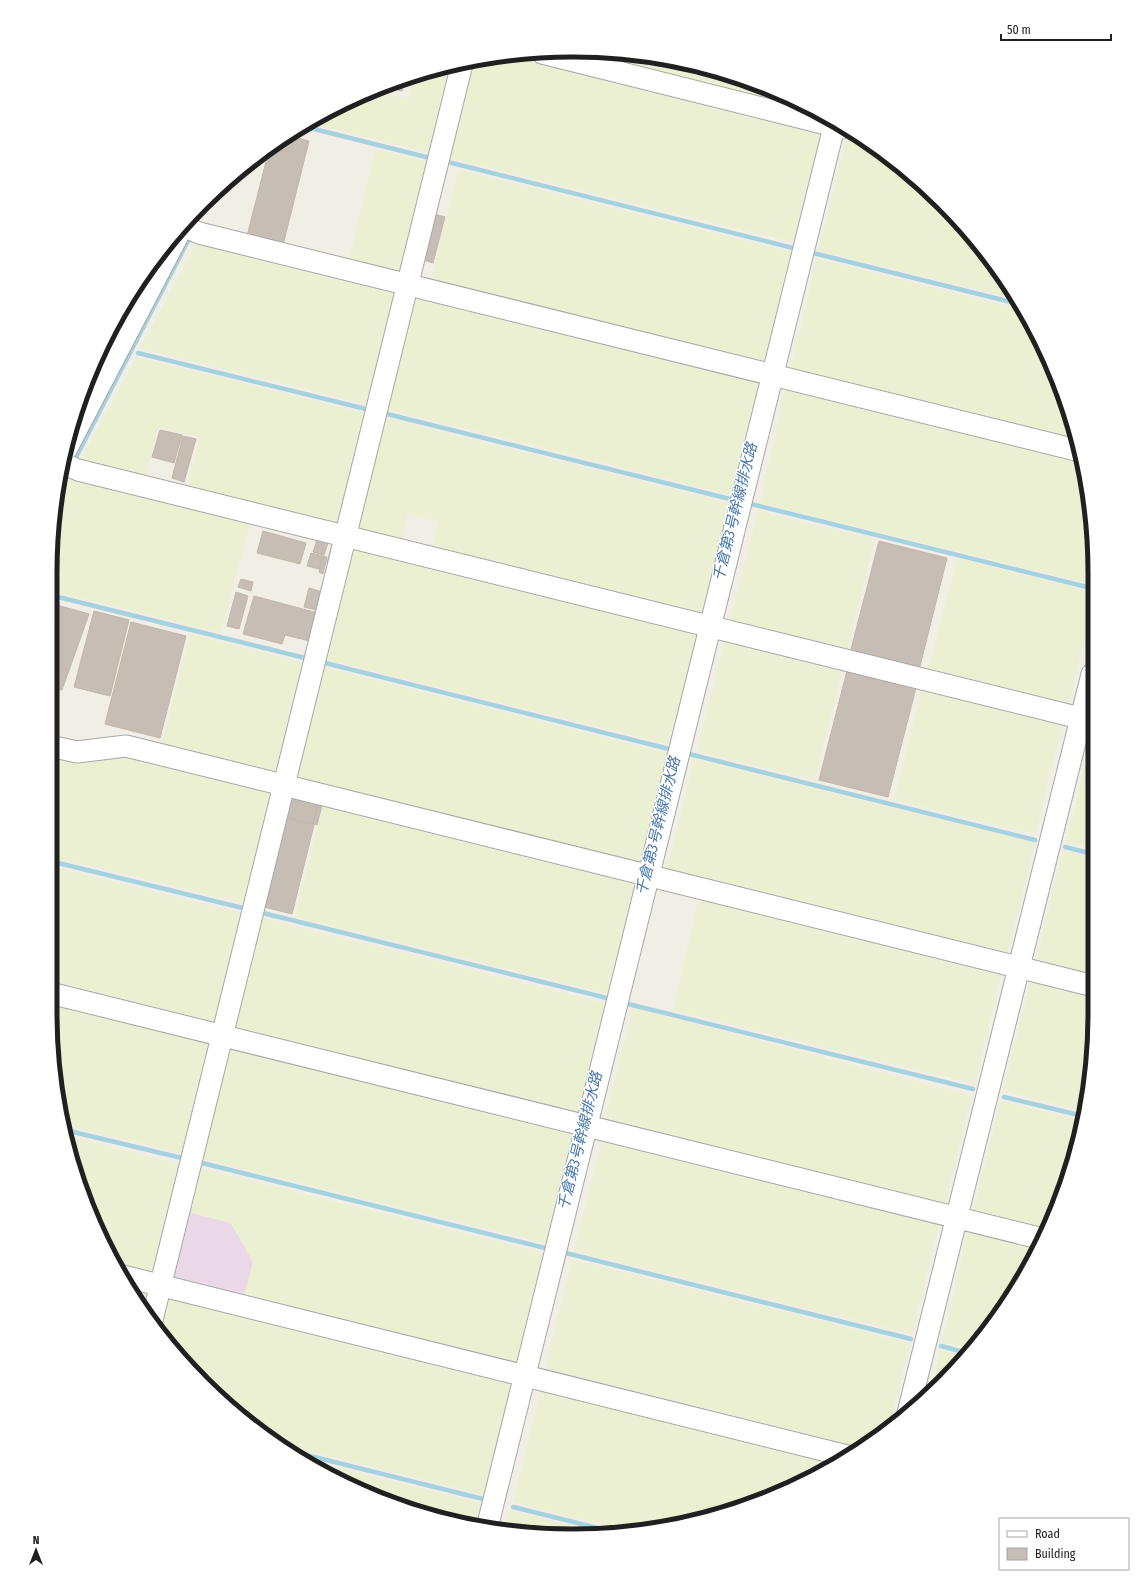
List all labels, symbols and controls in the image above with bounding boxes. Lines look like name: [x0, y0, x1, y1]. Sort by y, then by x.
scale bar: [1001, 16, 1111, 42]
text: 50 m: [1007, 23, 1031, 37]
water label: 千倉第3号幹線排水路: [709, 439, 761, 583]
water label: 千倉第3号幹線排水路: [632, 753, 684, 897]
water label: 千倉第3号幹線排水路: [554, 1068, 606, 1212]
legend: [999, 1518, 1129, 1570]
text: Road: [1035, 1527, 1060, 1541]
north arrow: [16, 1530, 56, 1570]
text: N: [33, 1534, 39, 1547]
text: Building: [1035, 1547, 1076, 1561]

